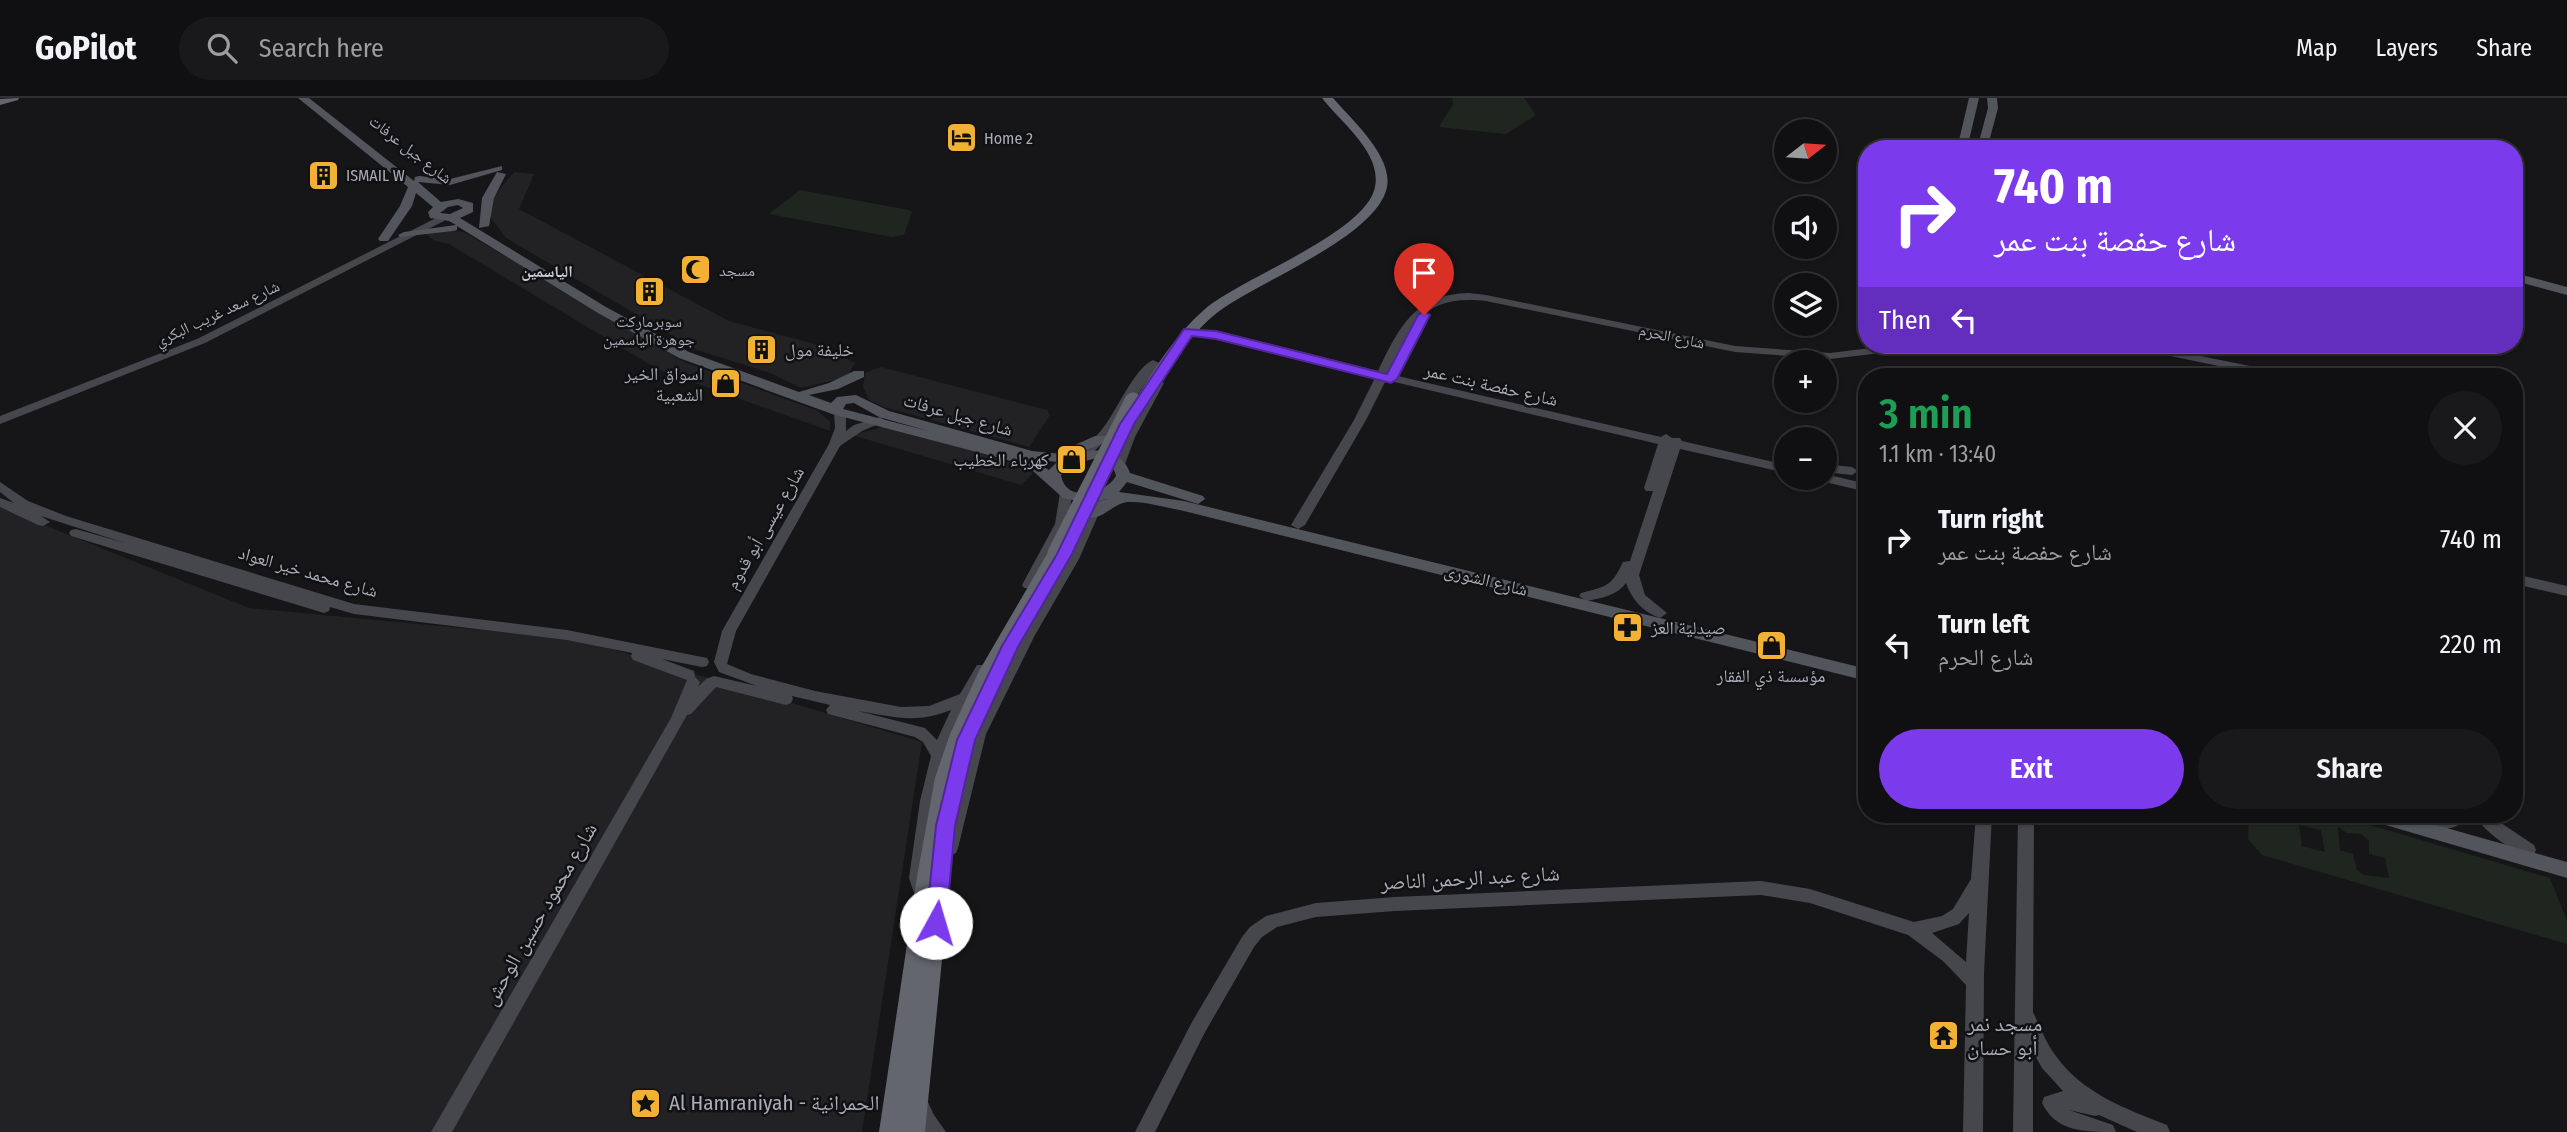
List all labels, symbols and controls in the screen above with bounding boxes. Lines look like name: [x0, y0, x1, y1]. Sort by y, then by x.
search box: [179, 17, 669, 80]
text: GoPilot: [35, 28, 137, 68]
icon: search: [203, 29, 241, 67]
text: Search here: [259, 33, 384, 64]
text: Map: [2296, 34, 2338, 62]
text: Layers: [2376, 34, 2438, 62]
text: Share: [2476, 34, 2532, 62]
street label: شارع جبل عرفات: [365, 111, 456, 188]
north arrow: [1774, 119, 1838, 182]
map controls: [1774, 119, 1837, 490]
hotel icon: Home 2: [944, 121, 978, 155]
place label: Home 2: [984, 129, 1033, 148]
text: 740 m: [1994, 157, 2113, 216]
building icon: ISMAIL W: [306, 158, 340, 192]
place label: ISMAIL W: [346, 166, 405, 185]
icon: right: [1879, 168, 1970, 259]
button: sound: [1774, 196, 1837, 259]
text: شارع حفصة بنت عمر: [1994, 221, 2236, 259]
pin: [1394, 243, 1454, 315]
mosque icon: مسجد: [679, 253, 713, 287]
icon: arrive: [1405, 254, 1443, 292]
place label: مسجد: [719, 261, 755, 280]
district label: الياسمين: [521, 262, 573, 281]
button: layers: [1774, 273, 1837, 336]
building icon: سوبرماركت جوهرة الياسمين: [632, 275, 666, 309]
street label: شارع سعد غريب البكري: [152, 276, 284, 353]
icon: left: [1945, 301, 1983, 339]
text: Then: [1879, 305, 1931, 336]
place label: سوبرماركت جوهرة الياسمين: [603, 312, 695, 350]
street label: شارع الحرم: [1637, 320, 1706, 354]
building icon: خليفة مول: [745, 333, 779, 367]
place label: خليفة مول: [785, 339, 854, 361]
button: +: [1774, 350, 1837, 413]
street label: شارع حفصة بنت عمر: [1421, 359, 1560, 411]
place label: اسواق الخير الشعبية: [623, 363, 703, 406]
shop icon: اسواق الخير الشعبية: [709, 367, 743, 401]
street label: شارع جبل عرفات: [901, 389, 1015, 441]
text: 3 min: [1879, 389, 1973, 439]
button: close: [2428, 391, 2502, 465]
button: −: [1774, 427, 1837, 490]
text: 1.1 km · 13:40: [1879, 440, 1996, 468]
shop icon: كهرباء الخطيب: [1055, 443, 1089, 477]
place label: كهرباء الخطيب: [953, 449, 1050, 471]
street label: شارع عيسى أبو قدوم: [721, 463, 810, 594]
text: Turn right: [1938, 504, 2044, 535]
icon: right: [1879, 521, 1917, 559]
text: 740 m: [2440, 524, 2502, 555]
text: شارع حفصة بنت عمر: [1938, 538, 2112, 566]
street label: شارع محمد خير العواد: [236, 542, 380, 602]
street label: شارع الشورى: [1442, 559, 1530, 601]
text: Turn left: [1938, 609, 2030, 640]
pharmacy icon: صيدلية العز: [1611, 611, 1645, 645]
place label: صيدلية العز: [1650, 617, 1726, 639]
icon: left: [1879, 626, 1917, 664]
shop icon: مؤسسة ذي الفقار: [1754, 628, 1788, 662]
text: 220 m: [2439, 629, 2502, 660]
text: شارع الحرم: [1938, 643, 2033, 671]
place label: مؤسسة ذي الفقار: [1715, 665, 1826, 691]
button: Exit: [1879, 729, 2184, 809]
button: Share: [2198, 729, 2502, 809]
street label: شارع محمود حسين الوحش: [477, 818, 603, 1010]
street label: شارع عبد الرحمن الناصر: [1379, 860, 1560, 896]
position arrow: [899, 886, 973, 960]
place label: مسجد نمر أبو حسان: [1966, 1011, 2042, 1061]
temple icon: مسجد نمر أبو حسان: [1927, 1019, 1961, 1053]
place icon: Al Hamraniyah - الحمرانية: [629, 1086, 663, 1120]
place label: Al Hamraniyah - الحمرانية: [669, 1090, 880, 1116]

